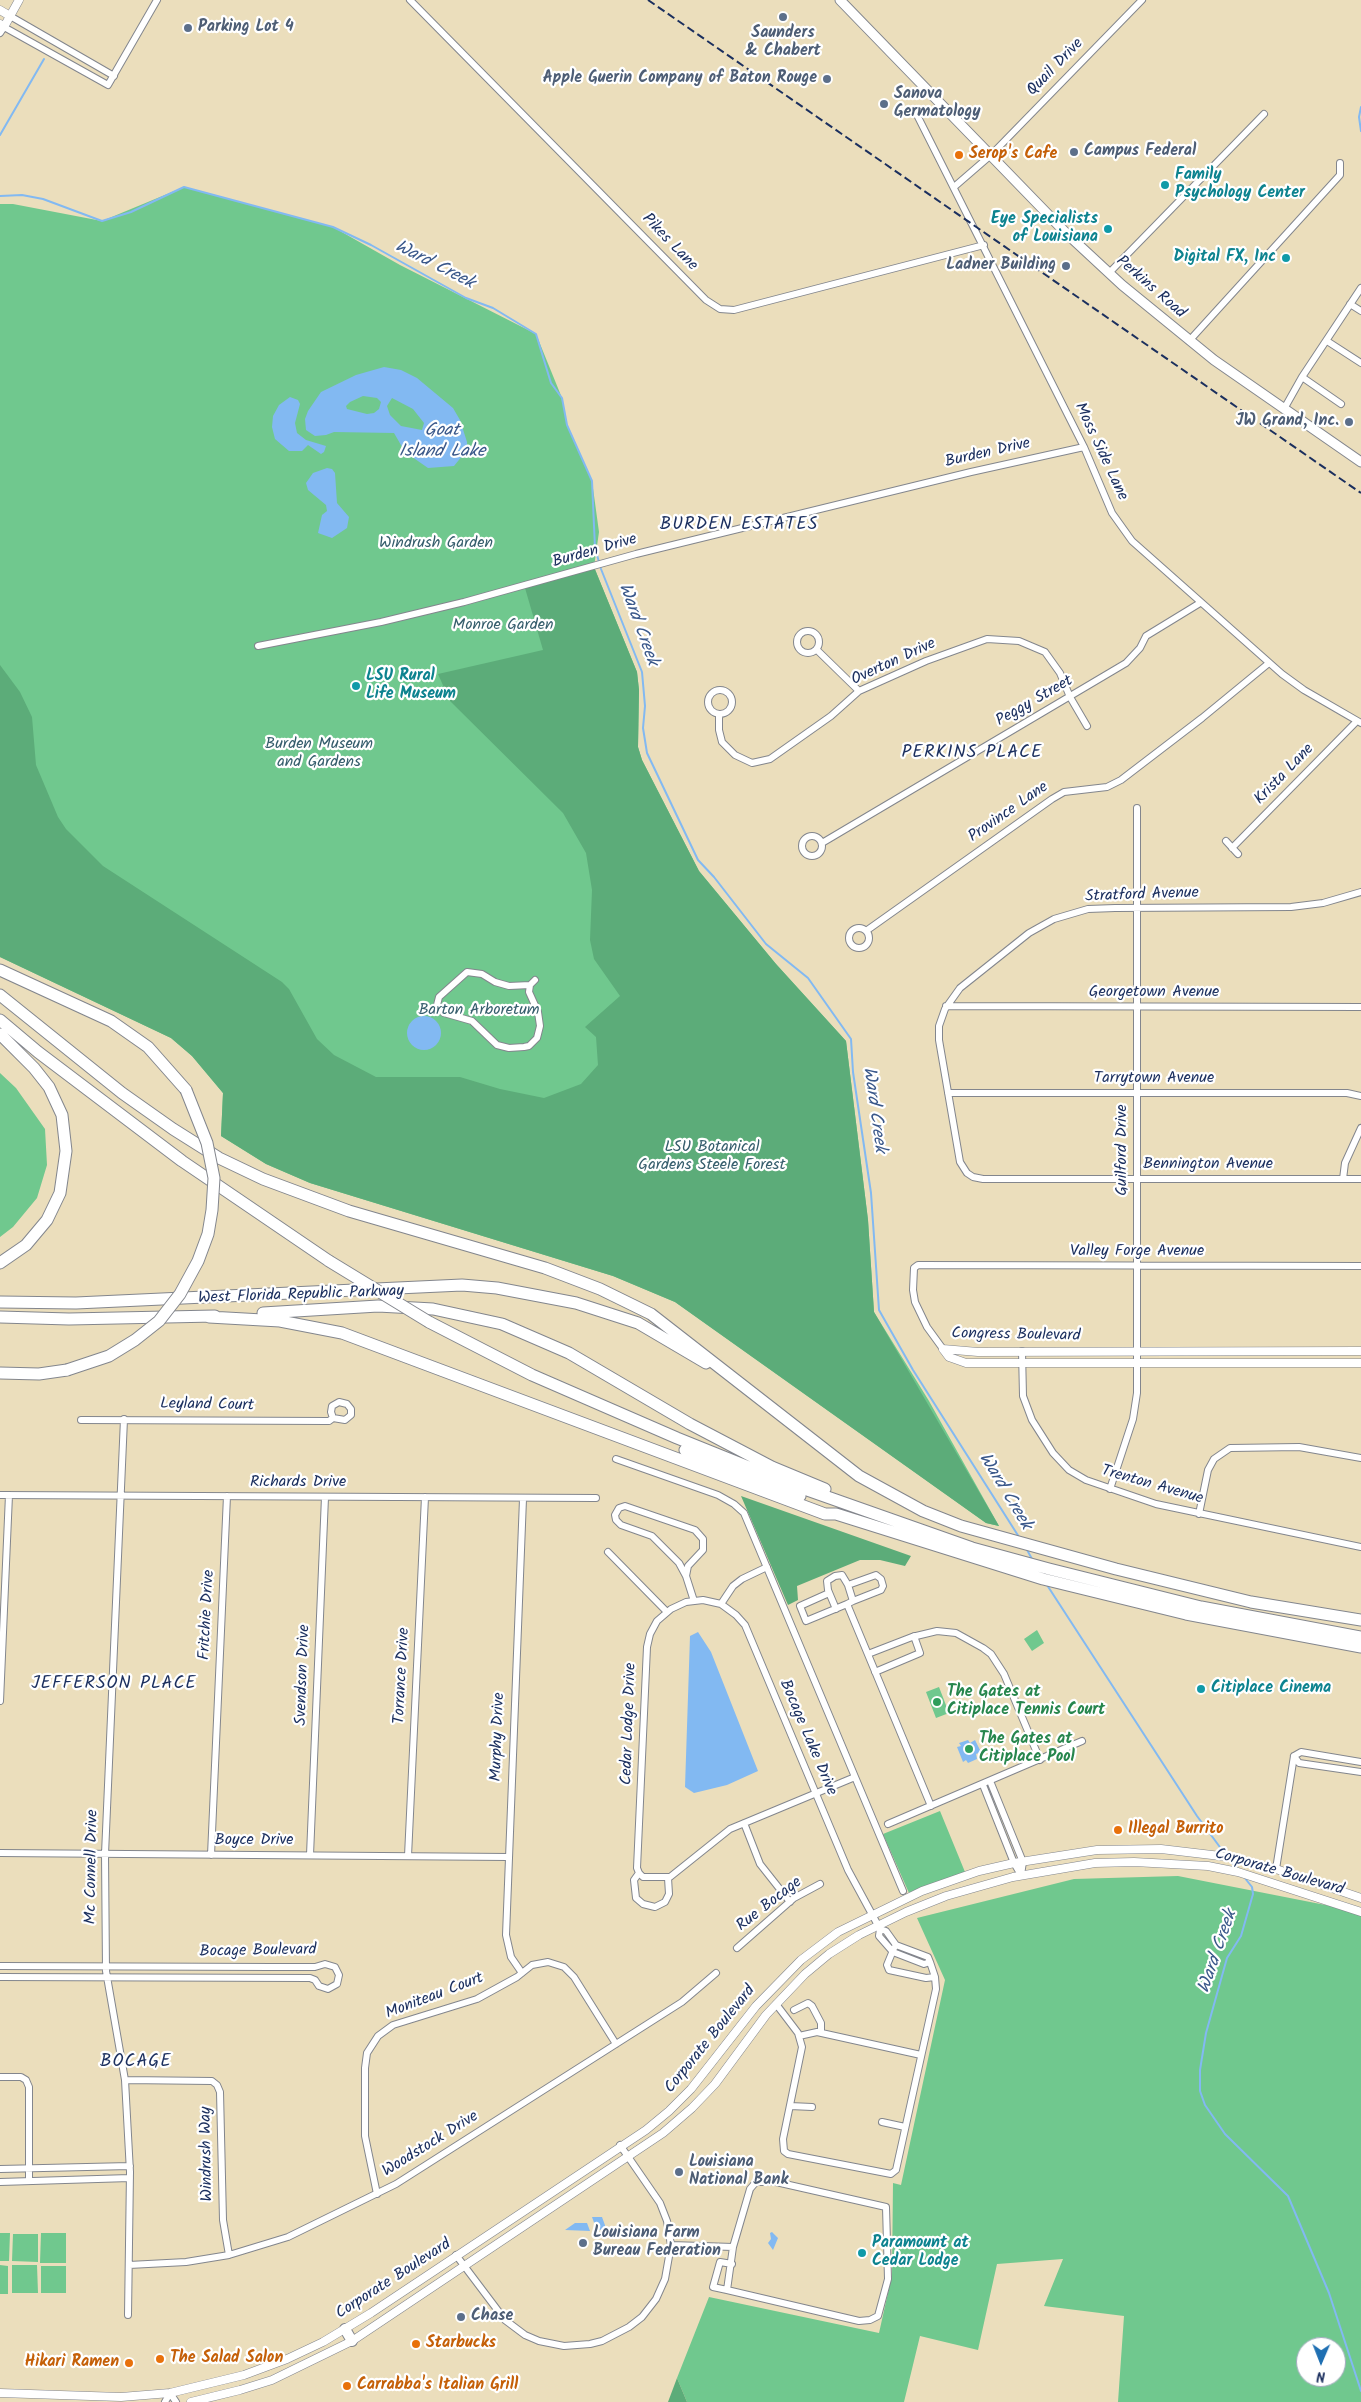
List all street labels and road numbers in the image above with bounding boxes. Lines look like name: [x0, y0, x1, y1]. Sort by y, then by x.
street label: Quail Drive: [1024, 35, 1088, 101]
street label: Pikes Lane: [637, 210, 701, 276]
street label: Perkins Road: [1111, 252, 1189, 324]
street label: Moss Side Lane: [1069, 400, 1131, 504]
street label: Burden Drive: [944, 435, 1032, 473]
street label: Burden Drive: [551, 531, 639, 573]
street label: Overton Drive: [849, 635, 939, 691]
street label: Peggy Street: [993, 672, 1077, 732]
street label: Krista Lane: [1251, 740, 1319, 810]
street label: Province Lane: [965, 778, 1053, 848]
street label: Stratford Avenue: [1085, 884, 1199, 908]
street label: Georgetown Avenue: [1089, 983, 1219, 1003]
street label: Tarrytown Avenue: [1094, 1069, 1214, 1089]
street label: Guilford Drive: [1113, 1104, 1133, 1196]
street label: Bennington Avenue: [1143, 1155, 1273, 1175]
street label: Valley Forge Avenue: [1070, 1242, 1204, 1262]
street label: West Florida Republic Parkway: [198, 1283, 404, 1309]
street label: Congress Boulevard: [951, 1325, 1081, 1347]
street label: Leyland Court: [160, 1396, 254, 1416]
street label: Trenton Avenue: [1099, 1462, 1205, 1510]
street label: Richards Drive: [250, 1473, 346, 1493]
street label: Fritchie Drive: [196, 1569, 220, 1661]
street label: Svendson Drive: [293, 1624, 315, 1726]
street label: Torrance Drive: [391, 1627, 415, 1725]
street label: Cedar Lodge Drive: [618, 1662, 642, 1786]
street label: Bocage Lake Drive: [774, 1677, 840, 1799]
street label: Murphy Drive: [488, 1692, 510, 1782]
street label: Mc Connell Drive: [82, 1809, 104, 1925]
street label: Boyce Drive: [214, 1831, 294, 1851]
street label: Corporate Boulevard: [1212, 1845, 1346, 1901]
street label: Rue Bocage: [734, 1874, 806, 1936]
street label: Bocage Boulevard: [199, 1941, 317, 1963]
street label: Moniteau Court: [383, 1970, 487, 2024]
street label: Corporate Boulevard: [662, 1982, 760, 2098]
street label: Windrush Way: [198, 2106, 218, 2202]
street label: Woodstock Drive: [379, 2108, 483, 2182]
street label: Corporate Boulevard: [333, 2236, 455, 2324]

